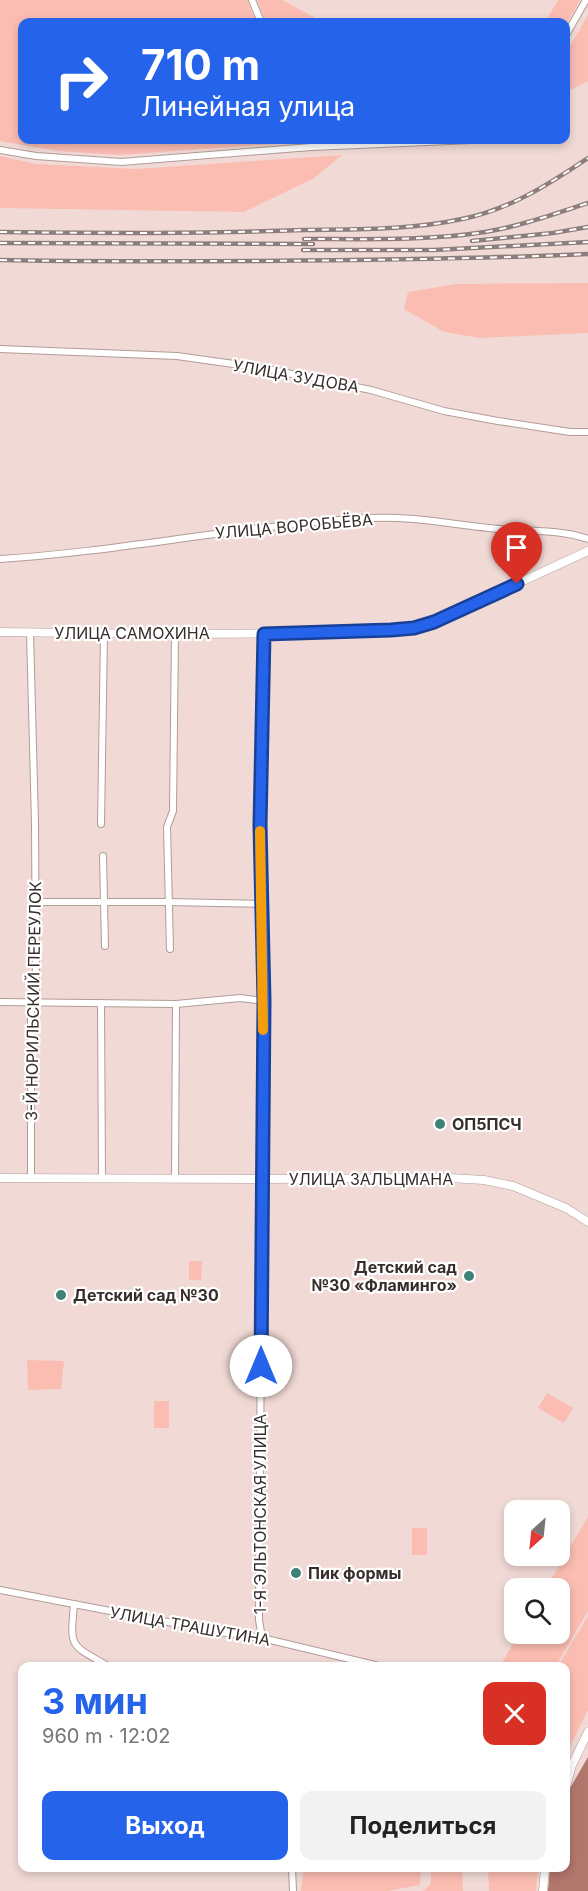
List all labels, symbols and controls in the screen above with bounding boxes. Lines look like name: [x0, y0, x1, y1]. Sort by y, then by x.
text: 710 m: [141, 39, 260, 90]
icon: right: [42, 42, 120, 120]
text: Линейная улица: [141, 90, 355, 123]
street label: УЛИЦА ЗУДОВА: [231, 355, 361, 397]
street label: УЛИЦА ВОРОБЬЁВА: [214, 509, 374, 543]
pin: [491, 522, 542, 584]
icon: arrive: [500, 531, 533, 564]
street label: УЛИЦА САМОХИНА: [54, 623, 210, 643]
street label: 3-Й НОРИЛЬСКИЙ ПЕРЕУЛОК: [21, 881, 45, 1121]
place label: ОП5ПСЧ: [452, 1114, 522, 1134]
marker: ОП5ПСЧ: [433, 1117, 447, 1131]
street label: УЛИЦА ЗАЛЬЦМАНА: [289, 1169, 453, 1189]
place label: Детский сад №30 «Фламинго»: [311, 1257, 457, 1295]
marker: Детский сад №30 «Фламинго»: [462, 1269, 476, 1283]
place label: Детский сад №30: [73, 1285, 219, 1305]
marker: Детский сад №30: [54, 1288, 68, 1302]
position arrow: [229, 1334, 293, 1398]
street label: 1-Я ЭЛЬТОНСКАЯ УЛИЦА: [250, 1414, 270, 1614]
north arrow: [504, 1500, 570, 1566]
map controls: [504, 1500, 570, 1644]
place label: Пик формы: [308, 1563, 401, 1583]
marker: Пик формы: [289, 1566, 303, 1580]
button: search: [504, 1578, 570, 1644]
street label: УЛИЦА ТРАШУТИНА: [108, 1602, 272, 1650]
text: 3 мин: [42, 1679, 148, 1723]
button: close: [483, 1682, 546, 1745]
text: 960 m · 12:02: [42, 1724, 171, 1748]
button: Выход: [42, 1791, 288, 1860]
button: Поделиться: [300, 1791, 546, 1860]

